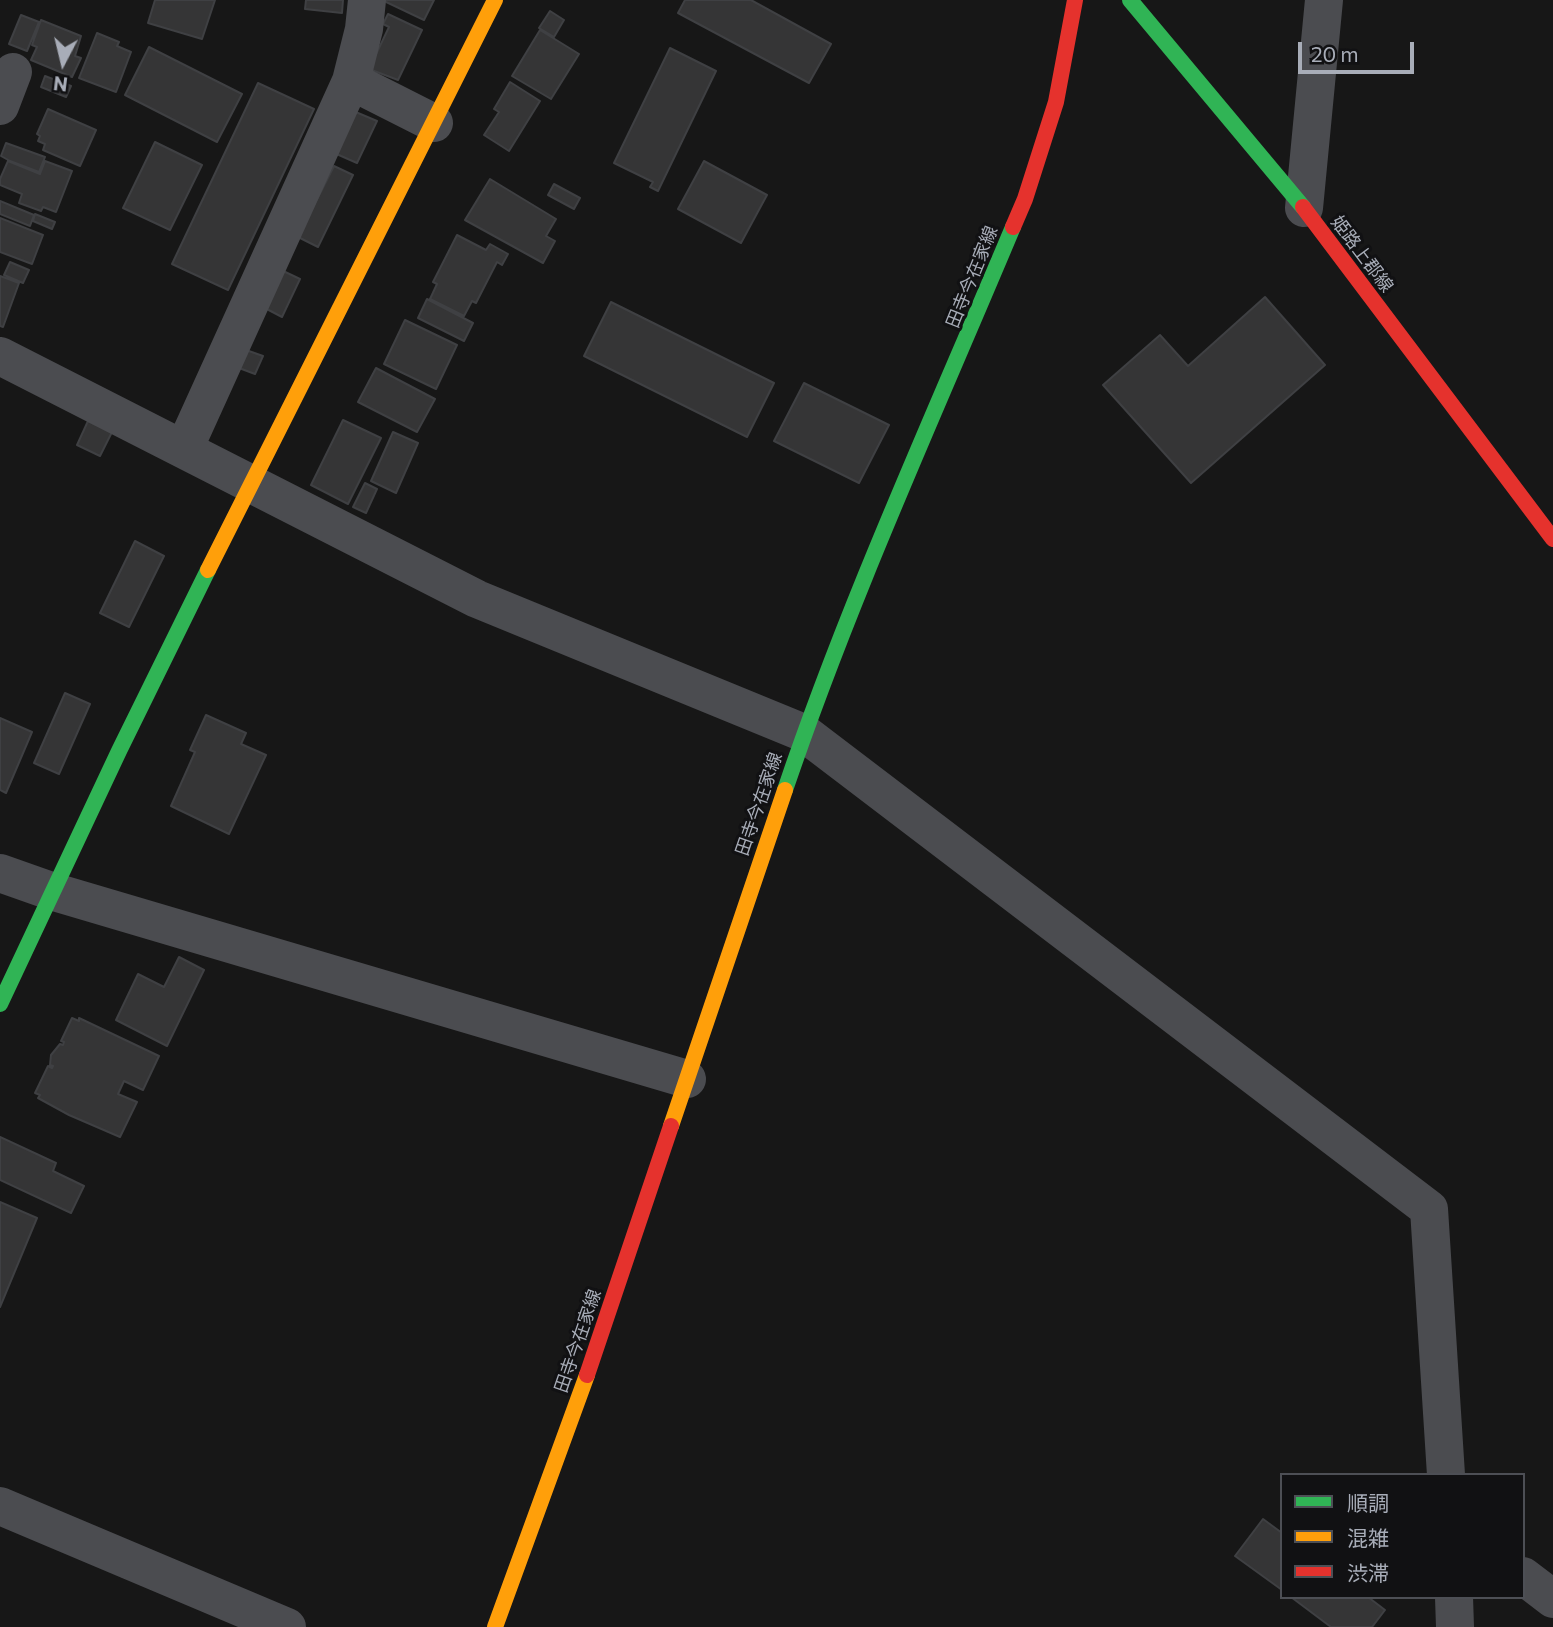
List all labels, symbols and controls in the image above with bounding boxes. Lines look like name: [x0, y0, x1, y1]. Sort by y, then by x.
north arrow: [28, 28, 98, 98]
scale bar: [1301, 28, 1416, 72]
text: 20 m: [1311, 41, 1359, 66]
text: N: [52, 72, 69, 97]
street label: 姫路上郡線: [1326, 212, 1398, 296]
street label: 田寺今在家線: [942, 223, 1002, 331]
street label: 田寺今在家線: [731, 749, 787, 859]
street label: 田寺今在家線: [550, 1286, 606, 1396]
legend: [1280, 1473, 1525, 1599]
text: 順調: [1347, 1490, 1389, 1515]
text: 混雑: [1347, 1525, 1389, 1550]
text: 渋滞: [1347, 1560, 1389, 1585]

